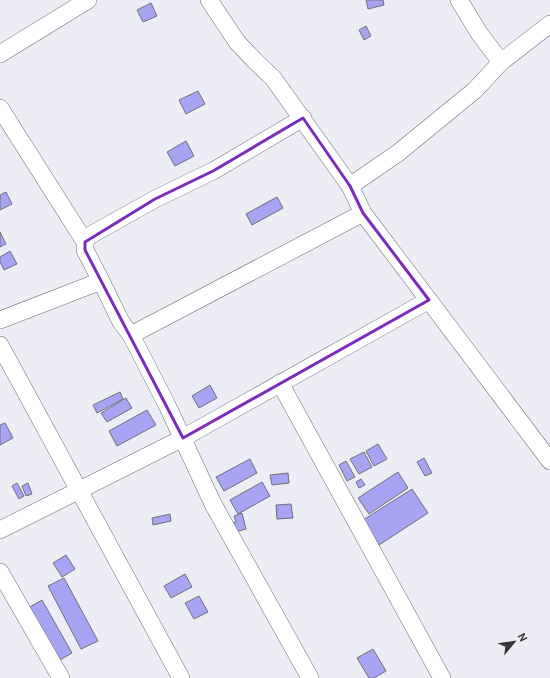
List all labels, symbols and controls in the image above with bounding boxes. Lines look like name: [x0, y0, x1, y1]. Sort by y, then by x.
north arrow: [494, 622, 534, 662]
text: N: [514, 631, 530, 644]

